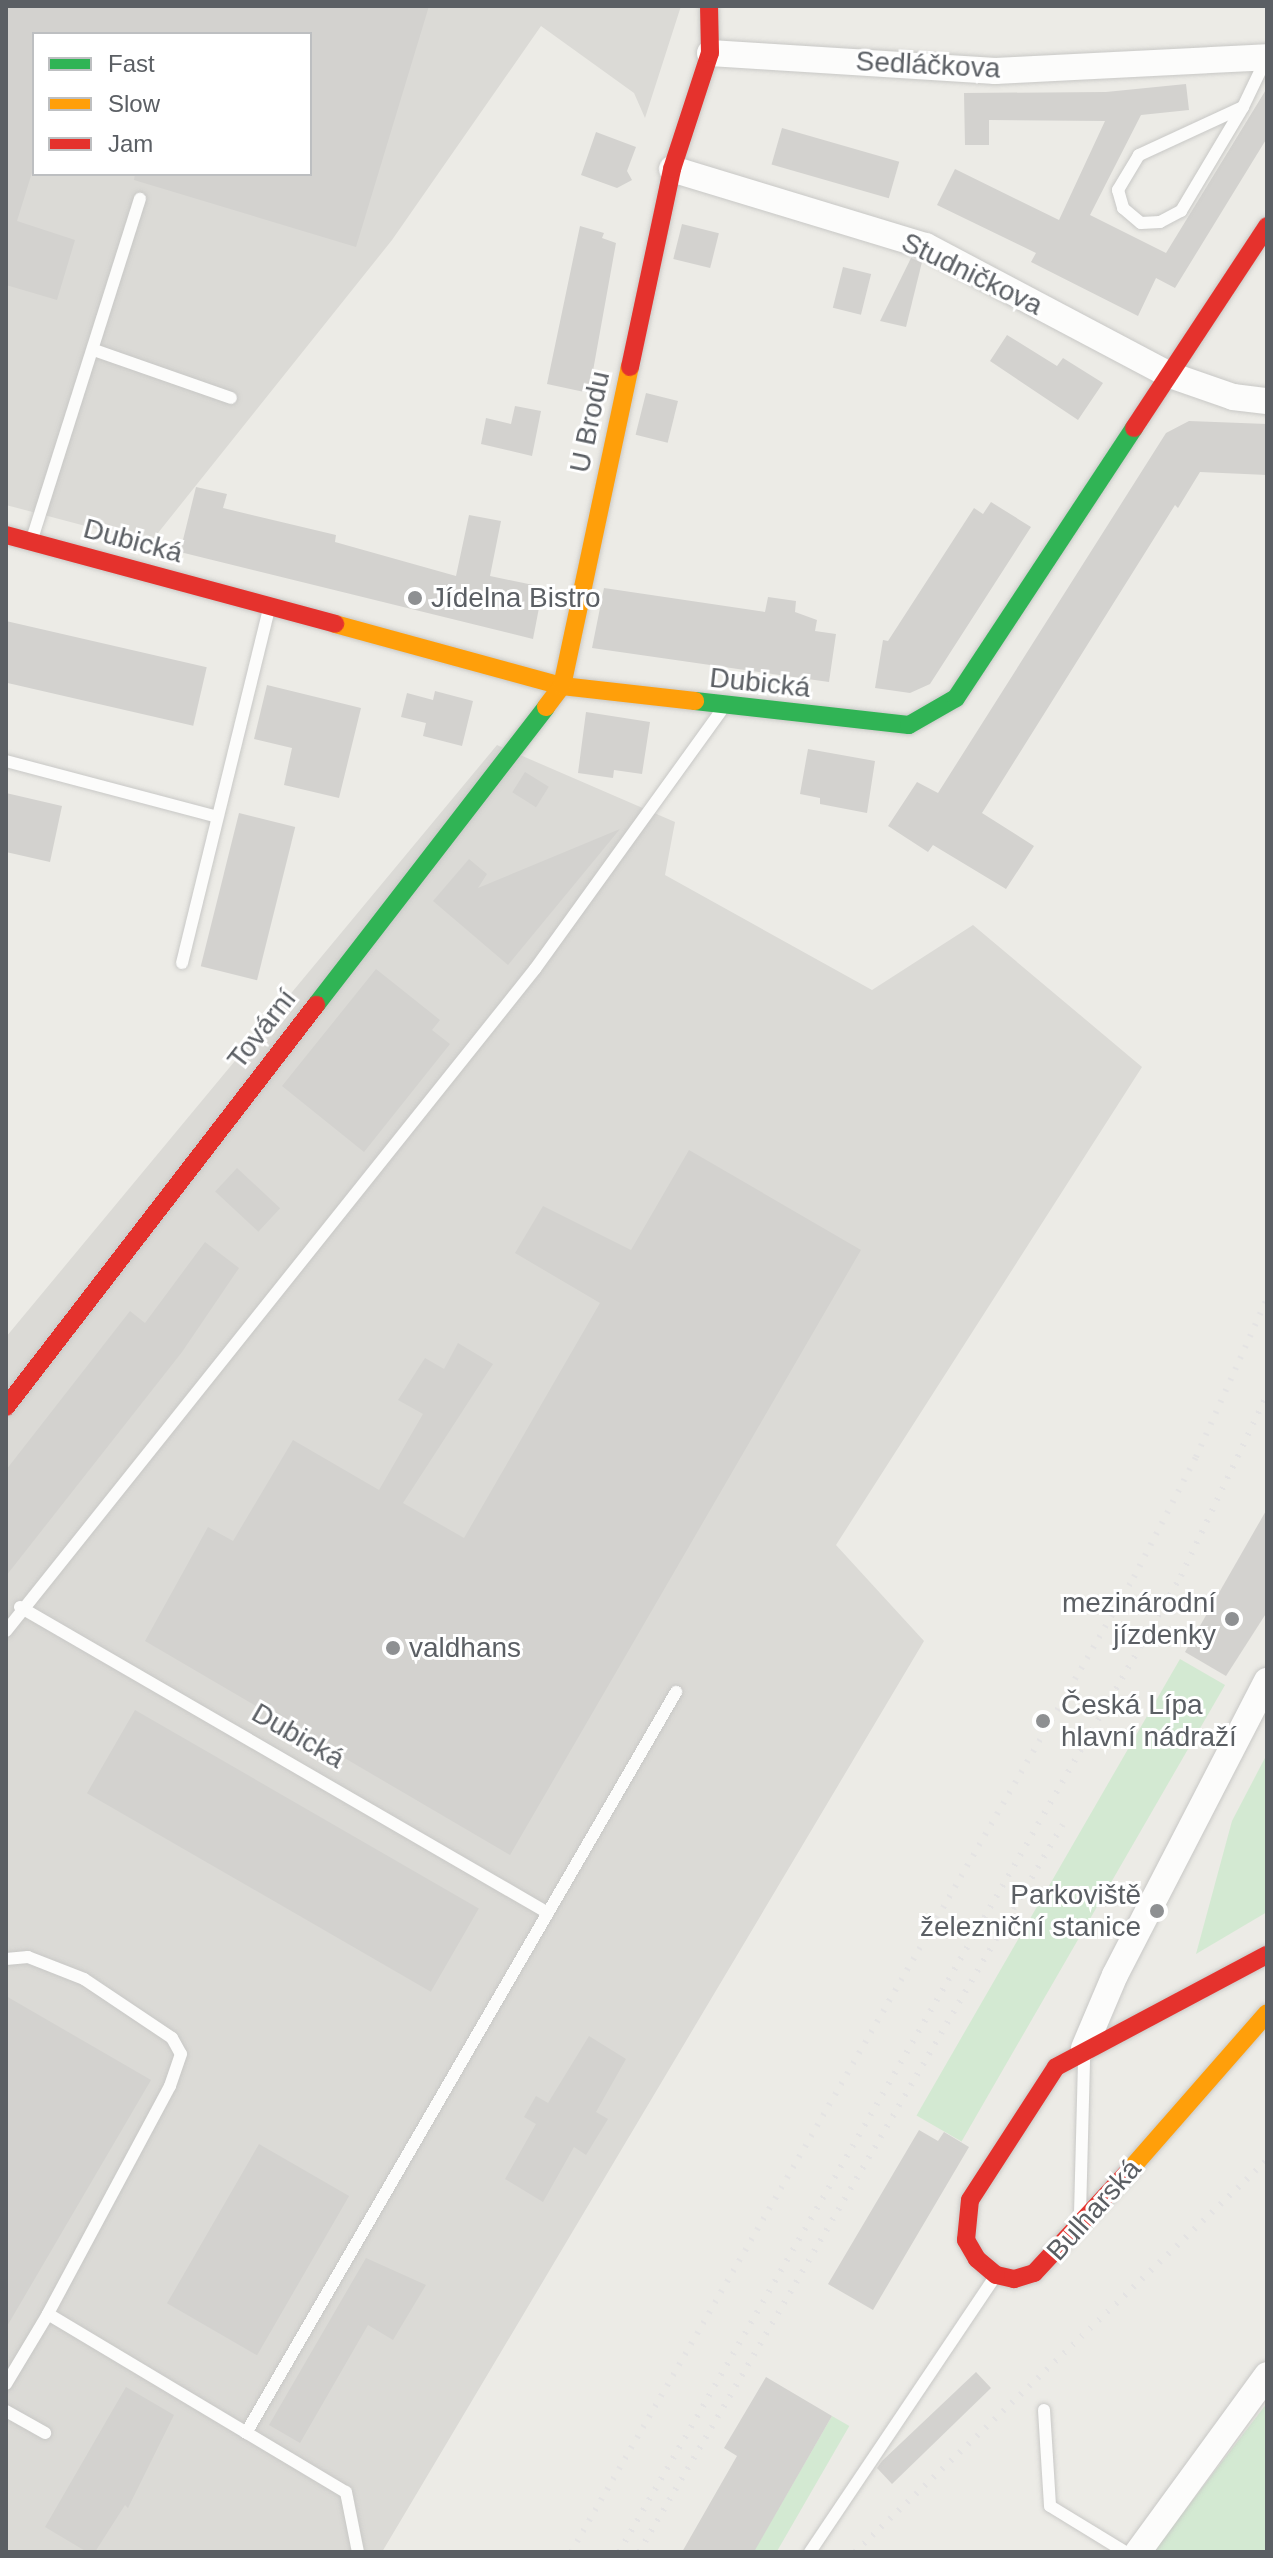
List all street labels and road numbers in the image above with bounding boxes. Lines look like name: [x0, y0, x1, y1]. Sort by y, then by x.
street label: Sedláčkova: [855, 44, 1001, 86]
street label: Studničkova: [896, 225, 1048, 323]
street label: U Brodu: [563, 368, 617, 476]
street label: Dubická: [80, 512, 186, 570]
street label: Dubická: [708, 661, 812, 705]
street label: Tovární: [220, 982, 304, 1076]
street label: Dubická: [246, 1696, 350, 1776]
street label: Bulharská: [1040, 2152, 1148, 2268]

